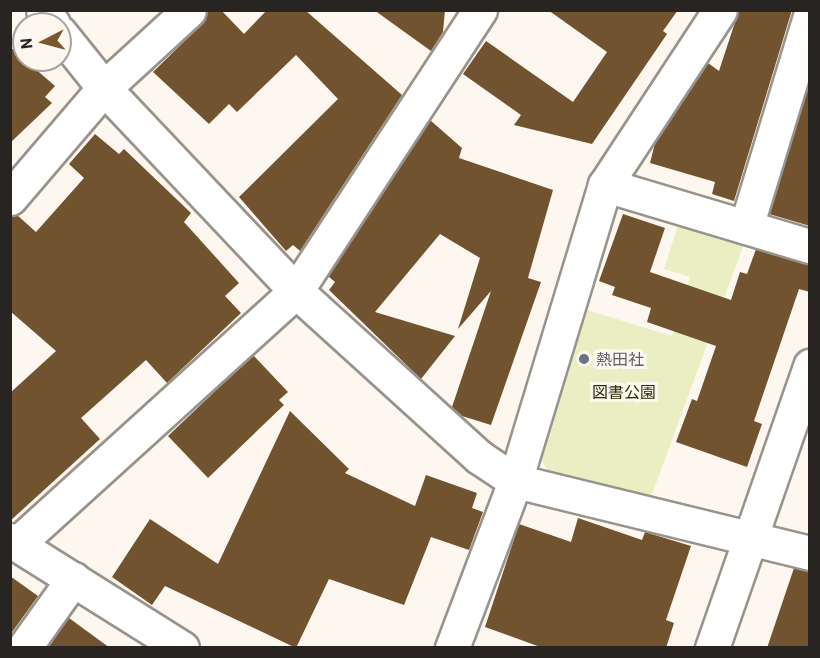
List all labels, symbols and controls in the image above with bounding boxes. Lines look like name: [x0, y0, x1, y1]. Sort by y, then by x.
north arrow: [12, 12, 72, 72]
text: N: [16, 37, 36, 50]
place label: 熱田社: [596, 349, 644, 369]
marker: 熱田社: [577, 352, 591, 366]
park label: 図書公園: [592, 382, 656, 402]

